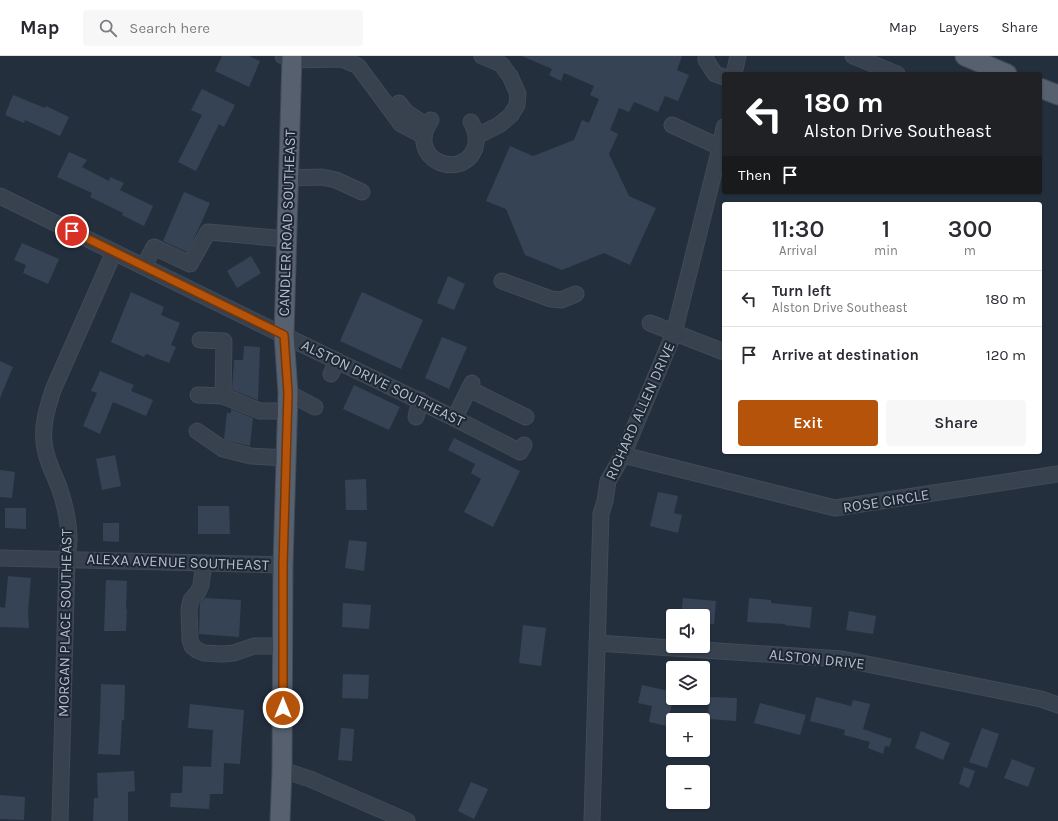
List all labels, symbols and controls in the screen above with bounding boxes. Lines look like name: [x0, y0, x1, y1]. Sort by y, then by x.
search box: [83, 10, 363, 46]
text: Map: [20, 17, 59, 39]
icon: search: [97, 17, 119, 39]
text: Search here: [129, 19, 210, 37]
text: Map: [889, 19, 917, 36]
text: Layers: [939, 19, 979, 36]
text: Share: [1001, 19, 1038, 36]
text: 180 m: [804, 86, 883, 119]
icon: left: [738, 88, 790, 140]
text: Alston Drive Southeast: [804, 120, 992, 142]
street label: CANDLER ROAD SOUTHEAST: [275, 129, 299, 317]
icon: arrive: [779, 164, 801, 186]
text: Then: [738, 166, 771, 184]
pin: [55, 214, 89, 248]
text: 11:30: [772, 215, 824, 243]
text: 1: [882, 215, 890, 243]
text: 300: [948, 215, 992, 243]
icon: arrive: [61, 220, 83, 242]
text: Arrival: [779, 243, 817, 258]
text: min: [874, 243, 898, 258]
text: m: [964, 243, 976, 258]
text: Turn left: [772, 282, 831, 300]
icon: left: [738, 288, 760, 310]
text: 180 m: [985, 290, 1026, 308]
text: Alston Drive Southeast: [772, 300, 907, 315]
street label: ALSTON DRIVE SOUTHEAST: [299, 336, 468, 431]
street label: RICHARD ALLEN DRIVE: [601, 339, 679, 483]
icon: arrive: [738, 344, 760, 366]
text: Arrive at destination: [772, 346, 919, 364]
text: 120 m: [986, 346, 1026, 364]
button: Exit: [738, 400, 878, 446]
button: Share: [886, 400, 1026, 446]
street label: ROSE CIRCLE: [842, 485, 930, 517]
street label: MORGAN PLACE SOUTHEAST: [54, 528, 76, 717]
street label: ALEXA AVENUE SOUTHEAST: [86, 550, 270, 574]
map controls: [666, 609, 710, 809]
button: sound: [666, 609, 710, 653]
street label: ALSTON DRIVE: [768, 645, 866, 673]
button: layers: [666, 661, 710, 705]
position arrow: [262, 687, 304, 729]
button: +: [666, 713, 710, 757]
button: −: [666, 765, 710, 809]

